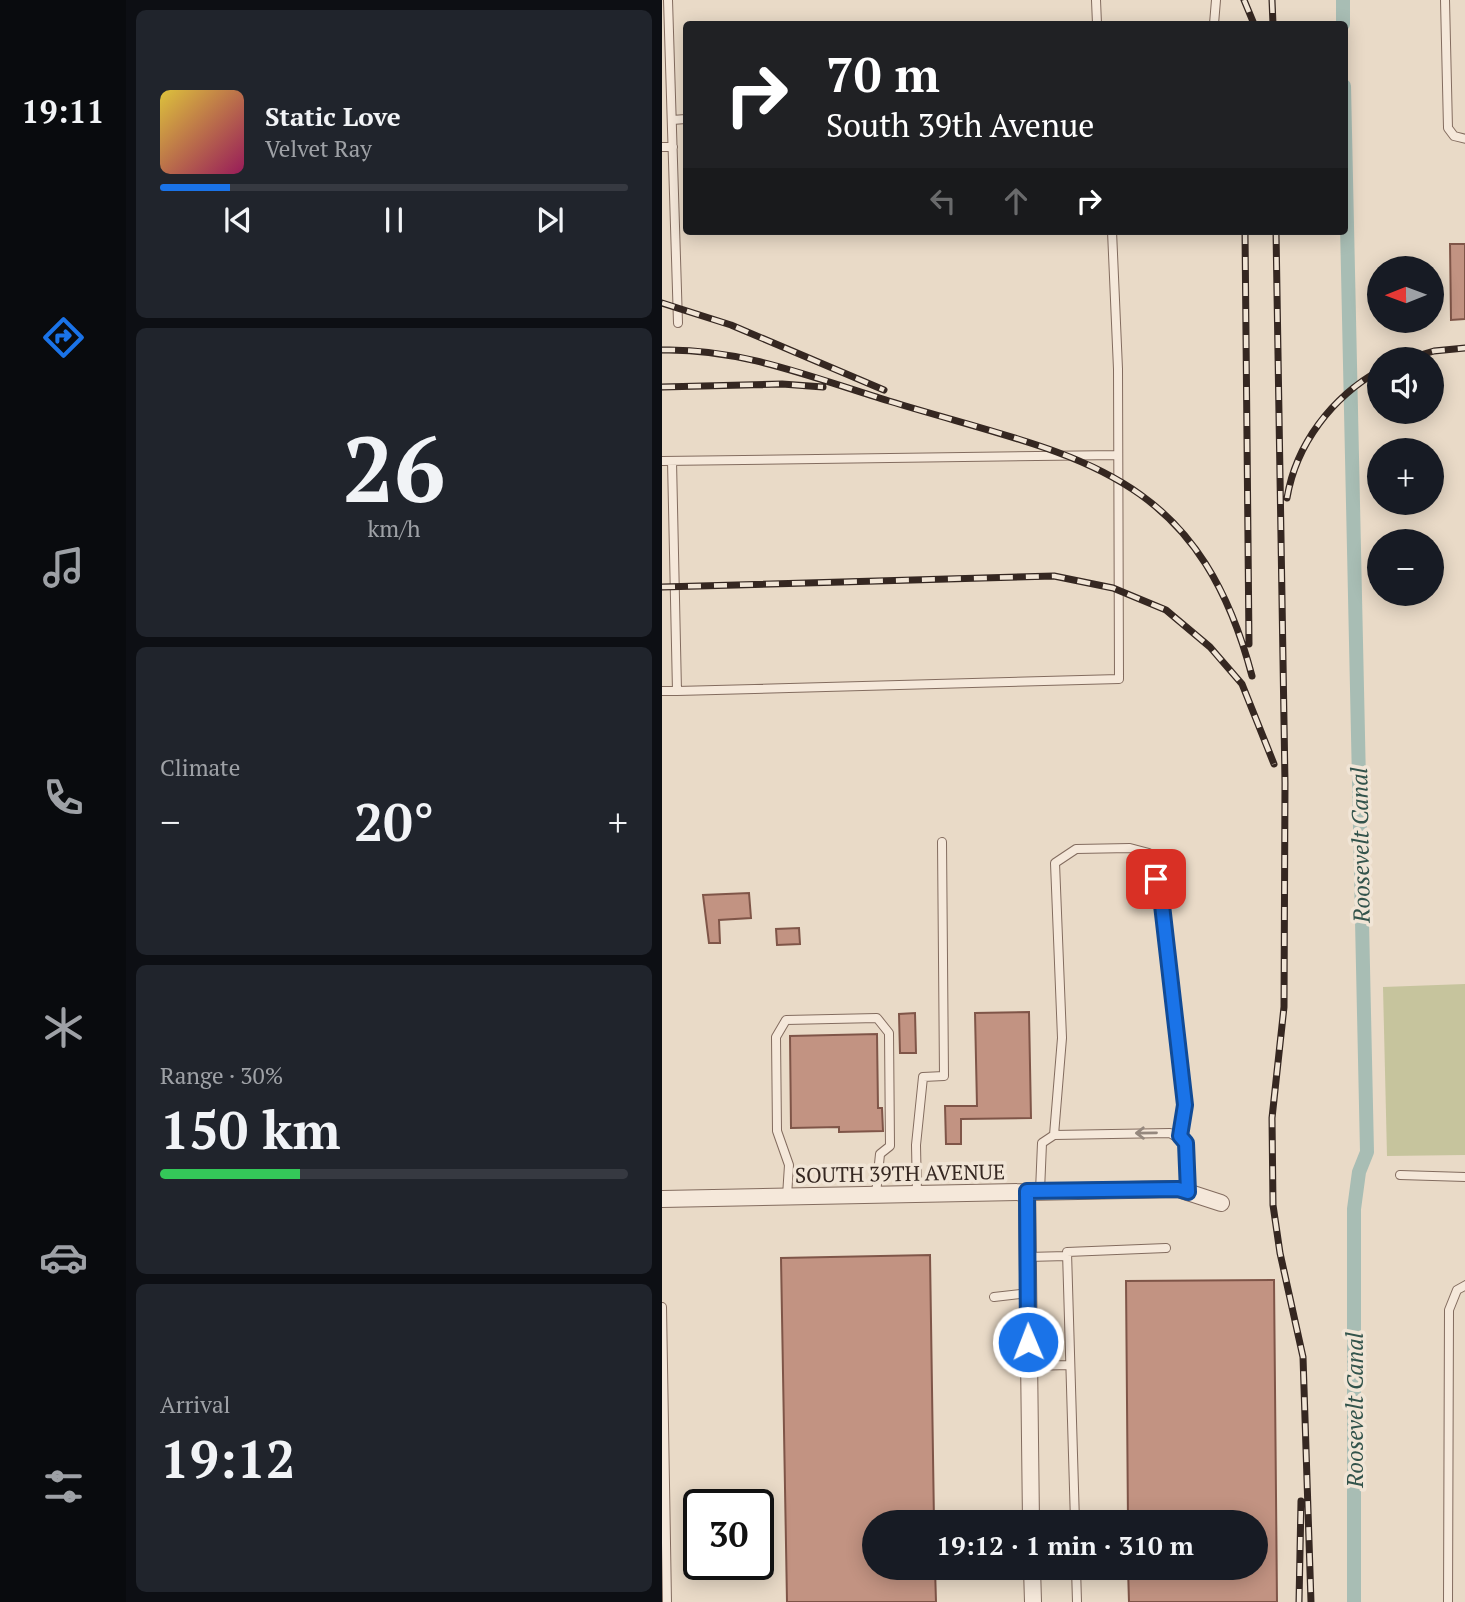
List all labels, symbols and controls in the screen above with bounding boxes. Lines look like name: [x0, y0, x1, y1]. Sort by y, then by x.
text: 70 m: [826, 41, 940, 106]
icon: right: [711, 49, 802, 140]
text: 19:11: [21, 90, 105, 132]
text: Static Love: [265, 99, 401, 133]
text: South 39th Avenue: [826, 104, 1094, 146]
text: Velvet Ray: [265, 133, 372, 164]
icon: left: [924, 182, 962, 220]
icon: ahead: [997, 182, 1035, 220]
icon: right: [1070, 182, 1108, 220]
icon: previous: [219, 201, 257, 239]
icon: pause: [375, 201, 413, 239]
icon: next: [531, 201, 569, 239]
north arrow: [1367, 256, 1444, 332]
map controls: [1367, 256, 1444, 606]
icon: directions: [39, 313, 88, 362]
button: sound: [1367, 347, 1444, 424]
text: 26: [343, 407, 445, 528]
button: +: [1367, 438, 1444, 515]
text: km/h: [367, 513, 421, 544]
button: −: [1367, 529, 1444, 606]
icon: music: [39, 543, 88, 592]
text: Climate: [160, 752, 240, 783]
water label: Roosevelt Canal: [1343, 766, 1377, 924]
icon: phone: [39, 773, 88, 822]
text: 20°: [354, 787, 434, 856]
text: −: [160, 797, 180, 847]
text: +: [608, 797, 628, 847]
pin: [1126, 849, 1186, 909]
icon: arrive: [1137, 860, 1175, 898]
icon: climate: [39, 1003, 88, 1052]
text: Range · 30%: [160, 1060, 283, 1091]
text: 150 km: [160, 1095, 341, 1164]
one-way arrow: [1135, 1126, 1158, 1140]
street label: SOUTH 39TH AVENUE: [795, 1157, 1005, 1189]
icon: car: [39, 1233, 88, 1282]
position arrow: [991, 1305, 1065, 1379]
water label: Roosevelt Canal: [1339, 1332, 1370, 1489]
text: Arrival: [160, 1389, 231, 1420]
text: 19:12: [160, 1424, 295, 1493]
icon: filters: [39, 1462, 88, 1511]
speed limit sign: 30: [683, 1489, 774, 1580]
text: 19:12 · 1 min · 310 m: [936, 1528, 1194, 1562]

